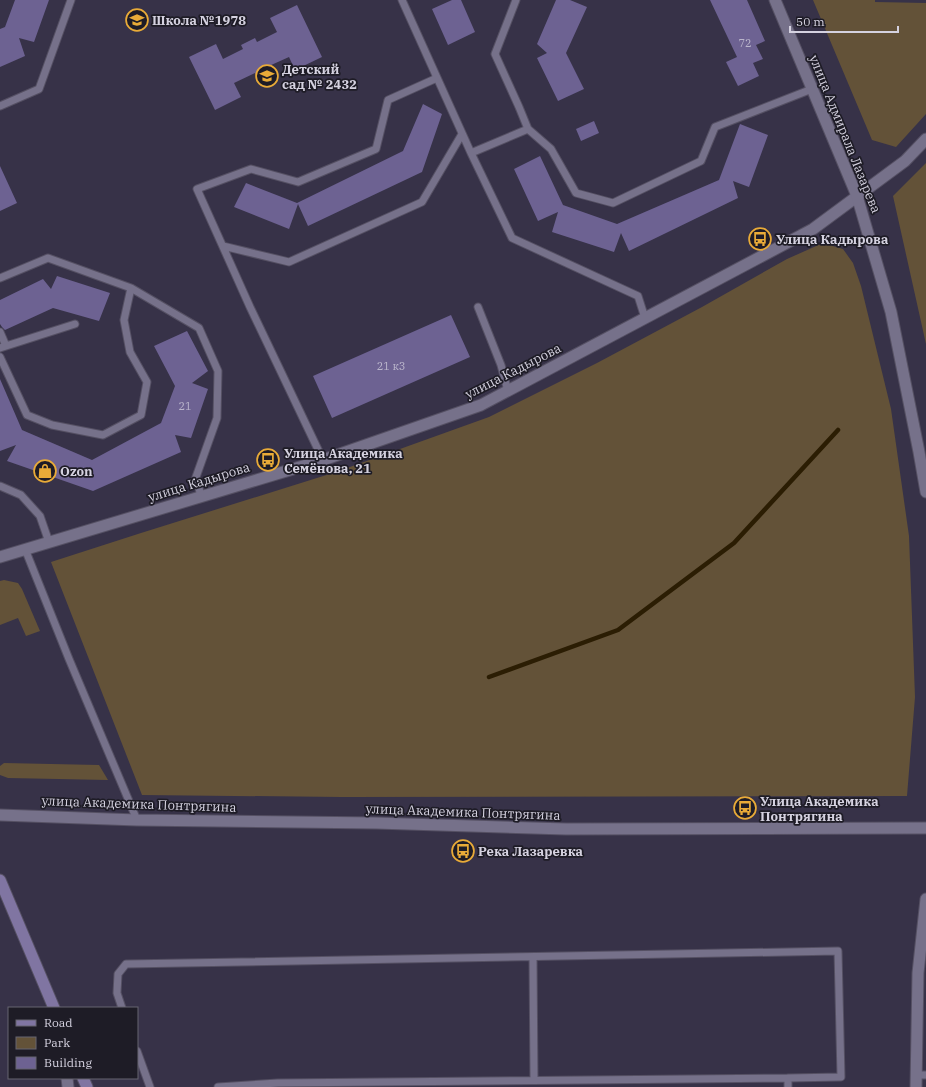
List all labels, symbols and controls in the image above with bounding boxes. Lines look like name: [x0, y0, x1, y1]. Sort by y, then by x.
school or university icon: Школа №1978: [124, 7, 150, 33]
scale bar: [790, 8, 898, 34]
place label: Школа №1978: [152, 12, 246, 29]
text: 50 m: [796, 14, 825, 29]
house number: 72: [738, 36, 752, 50]
street label: улица Адмирала Лазарева: [805, 52, 885, 216]
place label: Детский сад № 2432: [282, 61, 357, 93]
school or university icon: Детский сад № 2432: [254, 63, 280, 89]
bus stop icon: Улица Кадырова: [747, 226, 773, 252]
place label: Улица Кадырова: [776, 231, 889, 248]
street label: улица Кадырова: [462, 339, 564, 403]
house number: 21 к3: [377, 359, 405, 373]
house number: 21: [178, 399, 192, 413]
place label: Улица Академика Семёнова, 21: [284, 445, 403, 477]
bus stop icon: Улица Академика Семёнова, 21: [255, 447, 281, 473]
shop icon: Ozon: [32, 458, 58, 484]
street label: улица Кадырова: [146, 458, 252, 506]
place label: Ozon: [60, 463, 93, 480]
street label: улица Академика Понтрягина: [41, 792, 237, 816]
place label: Улица Академика Понтрягина: [760, 793, 879, 825]
bus stop icon: Улица Академика Понтрягина: [732, 795, 758, 821]
street label: улица Академика Понтрягина: [365, 800, 561, 824]
bus stop icon: Река Лазаревка: [450, 838, 476, 864]
place label: Река Лазаревка: [478, 843, 584, 860]
legend: [8, 1007, 138, 1079]
text: Road: [44, 1015, 73, 1030]
text: Park: [44, 1035, 70, 1050]
text: Building: [44, 1055, 92, 1070]

